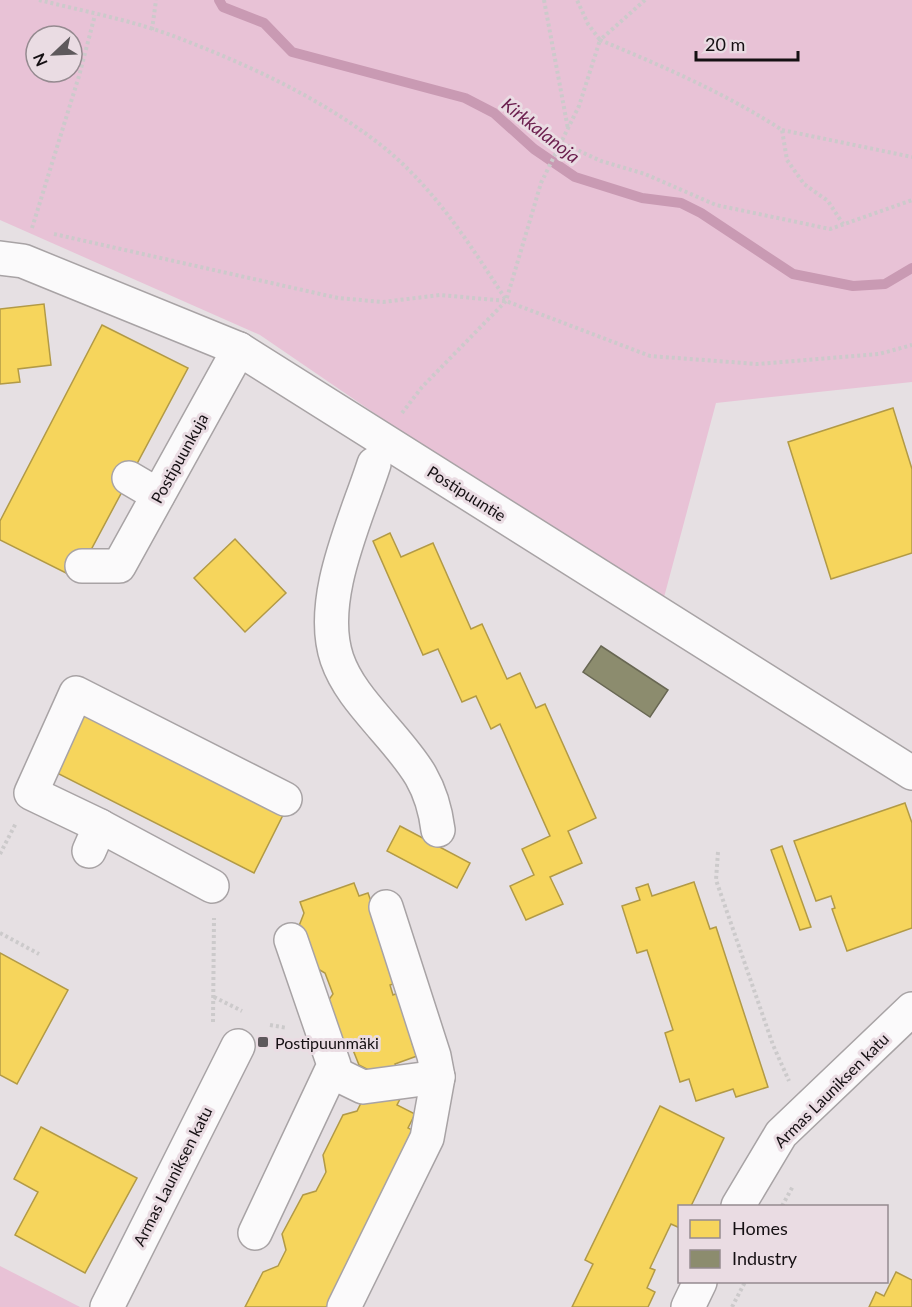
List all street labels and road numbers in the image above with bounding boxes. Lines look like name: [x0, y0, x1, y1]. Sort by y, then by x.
street label: Postipuunkuja: [147, 410, 211, 506]
street label: Postipuuntie: [424, 461, 510, 525]
street label: Armas Launiksen katu: [770, 1029, 892, 1151]
street label: Armas Launiksen katu: [129, 1103, 215, 1249]

